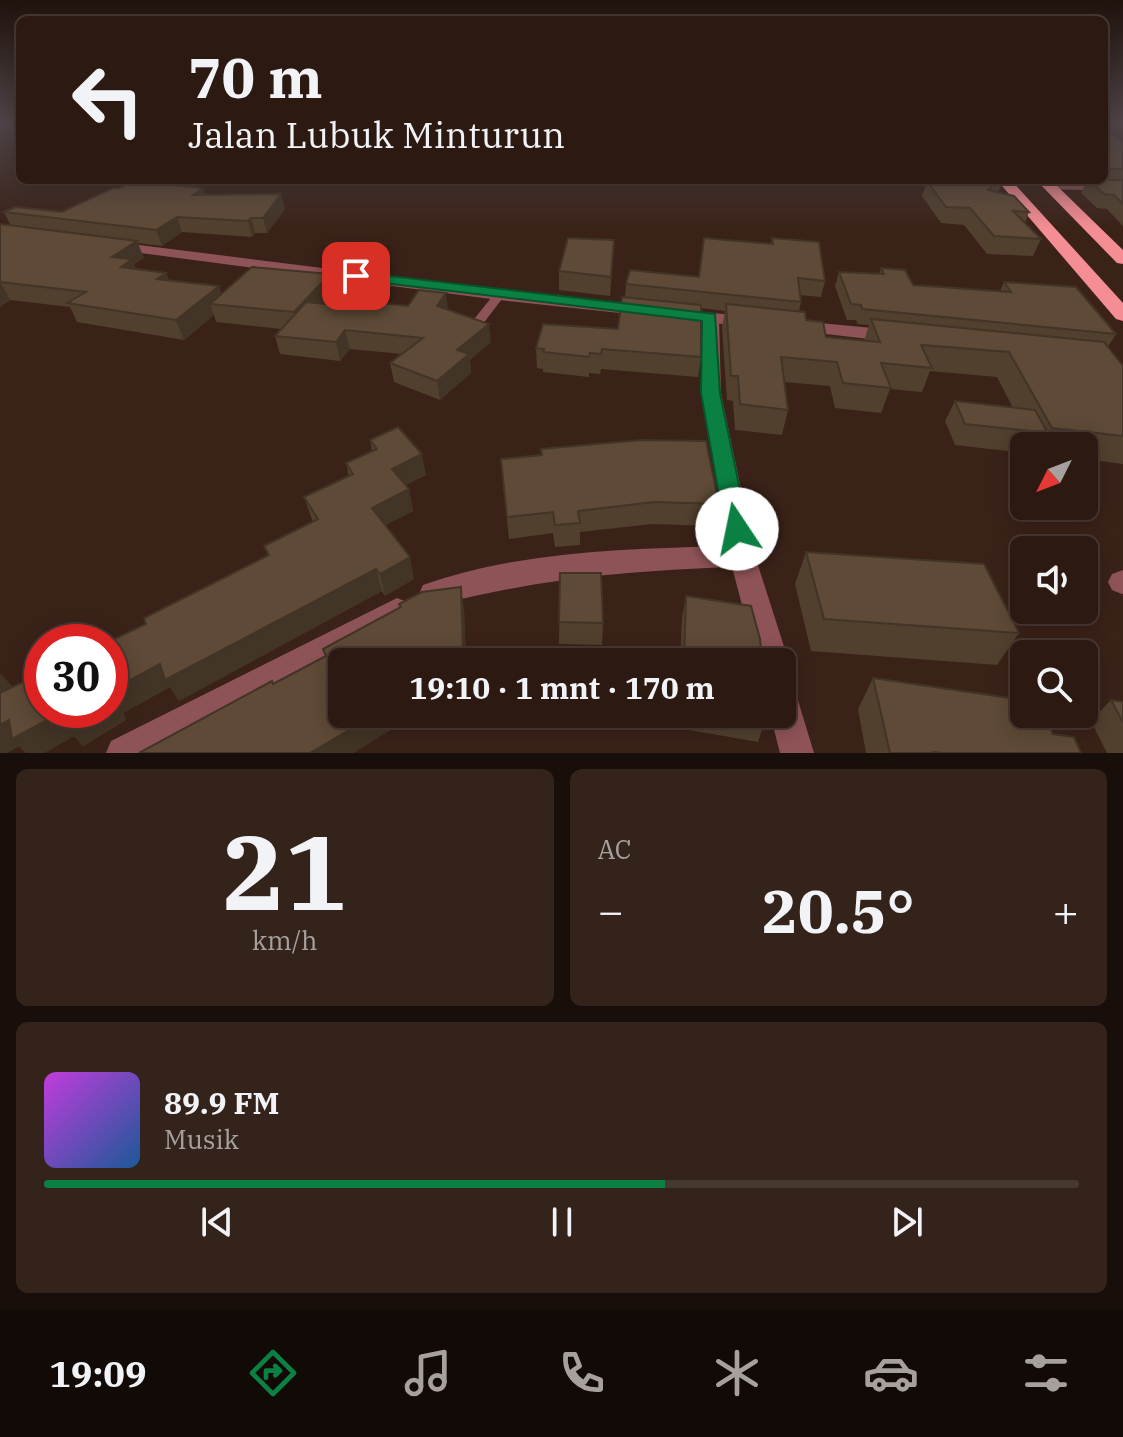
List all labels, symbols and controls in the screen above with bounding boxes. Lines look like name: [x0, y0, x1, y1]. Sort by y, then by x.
text: 70 m: [188, 41, 323, 113]
icon: left: [56, 48, 160, 152]
text: Jalan Lubuk Minturun: [188, 111, 565, 158]
pin: [322, 242, 390, 310]
icon: arrive: [334, 254, 378, 298]
north arrow: [1010, 432, 1098, 520]
map controls: [1010, 432, 1098, 728]
position arrow: [695, 487, 779, 571]
button: sound: [1010, 536, 1098, 624]
speed limit sign: 30: [24, 624, 128, 728]
button: search: [1010, 640, 1098, 728]
text: 19:10 · 1 mnt · 170 m: [409, 668, 715, 707]
text: 21: [222, 803, 347, 939]
text: AC: [598, 832, 632, 866]
text: 20.5°: [762, 871, 915, 950]
text: −: [598, 882, 624, 939]
text: +: [1053, 882, 1079, 939]
text: km/h: [252, 923, 318, 957]
text: 89.9 FM: [164, 1083, 279, 1122]
text: Musik: [164, 1122, 239, 1156]
icon: previous: [195, 1200, 239, 1244]
icon: pause: [540, 1200, 584, 1244]
icon: next: [885, 1200, 929, 1244]
icon: directions: [245, 1345, 301, 1401]
icon: music: [400, 1345, 456, 1401]
icon: phone: [554, 1345, 610, 1401]
icon: climate: [709, 1345, 765, 1401]
icon: car: [863, 1345, 919, 1401]
icon: filters: [1018, 1345, 1074, 1401]
text: 19:09: [49, 1350, 147, 1397]

